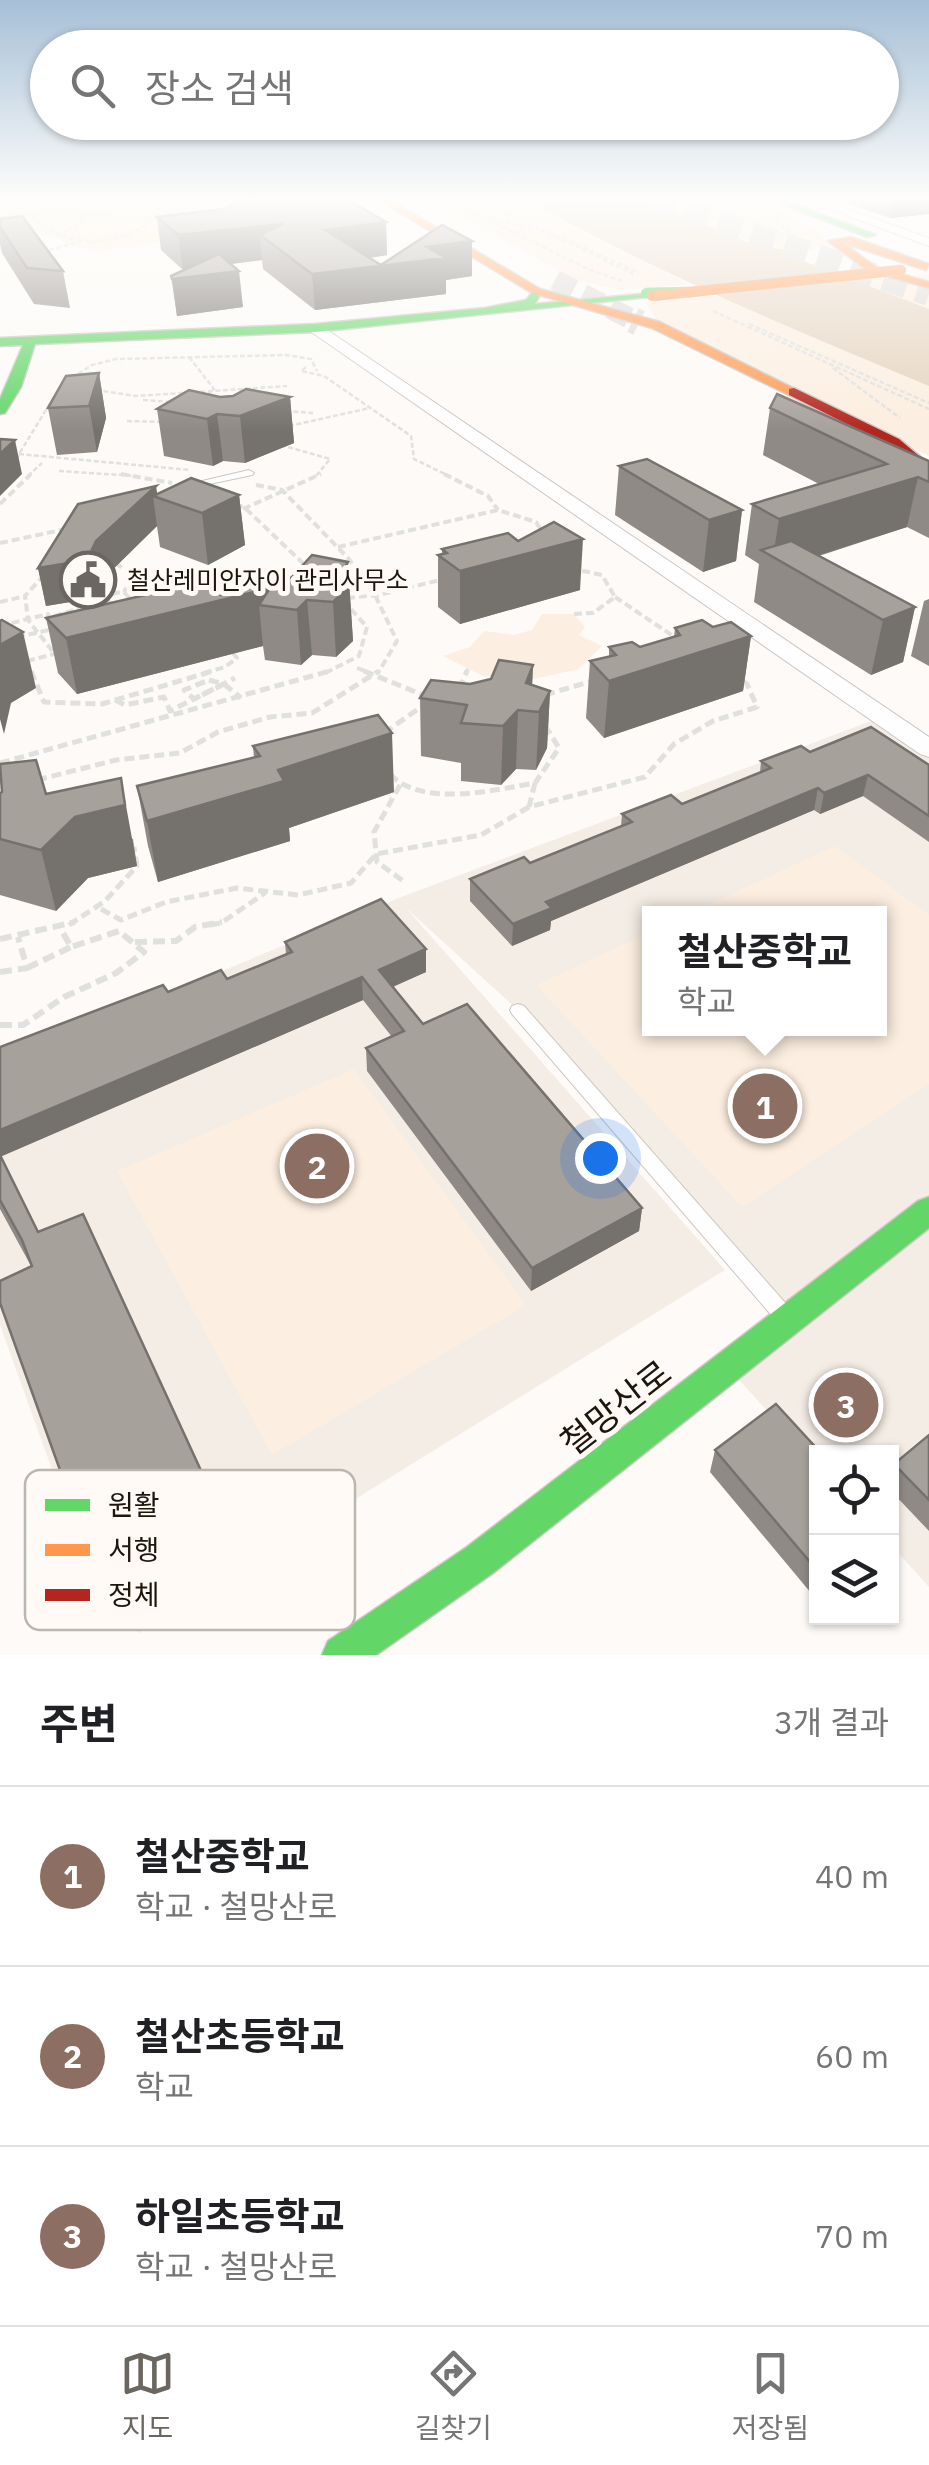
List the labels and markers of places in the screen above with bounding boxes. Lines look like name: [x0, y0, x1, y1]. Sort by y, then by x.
public building icon: 철산레미안자이 관리사무소: [58, 550, 118, 610]
place label: 철산레미안자이 관리사무소: [127, 563, 409, 596]
pin: 1: [732, 1068, 798, 1144]
pin: 2: [284, 1128, 350, 1204]
pin: 3: [814, 1368, 878, 1442]

